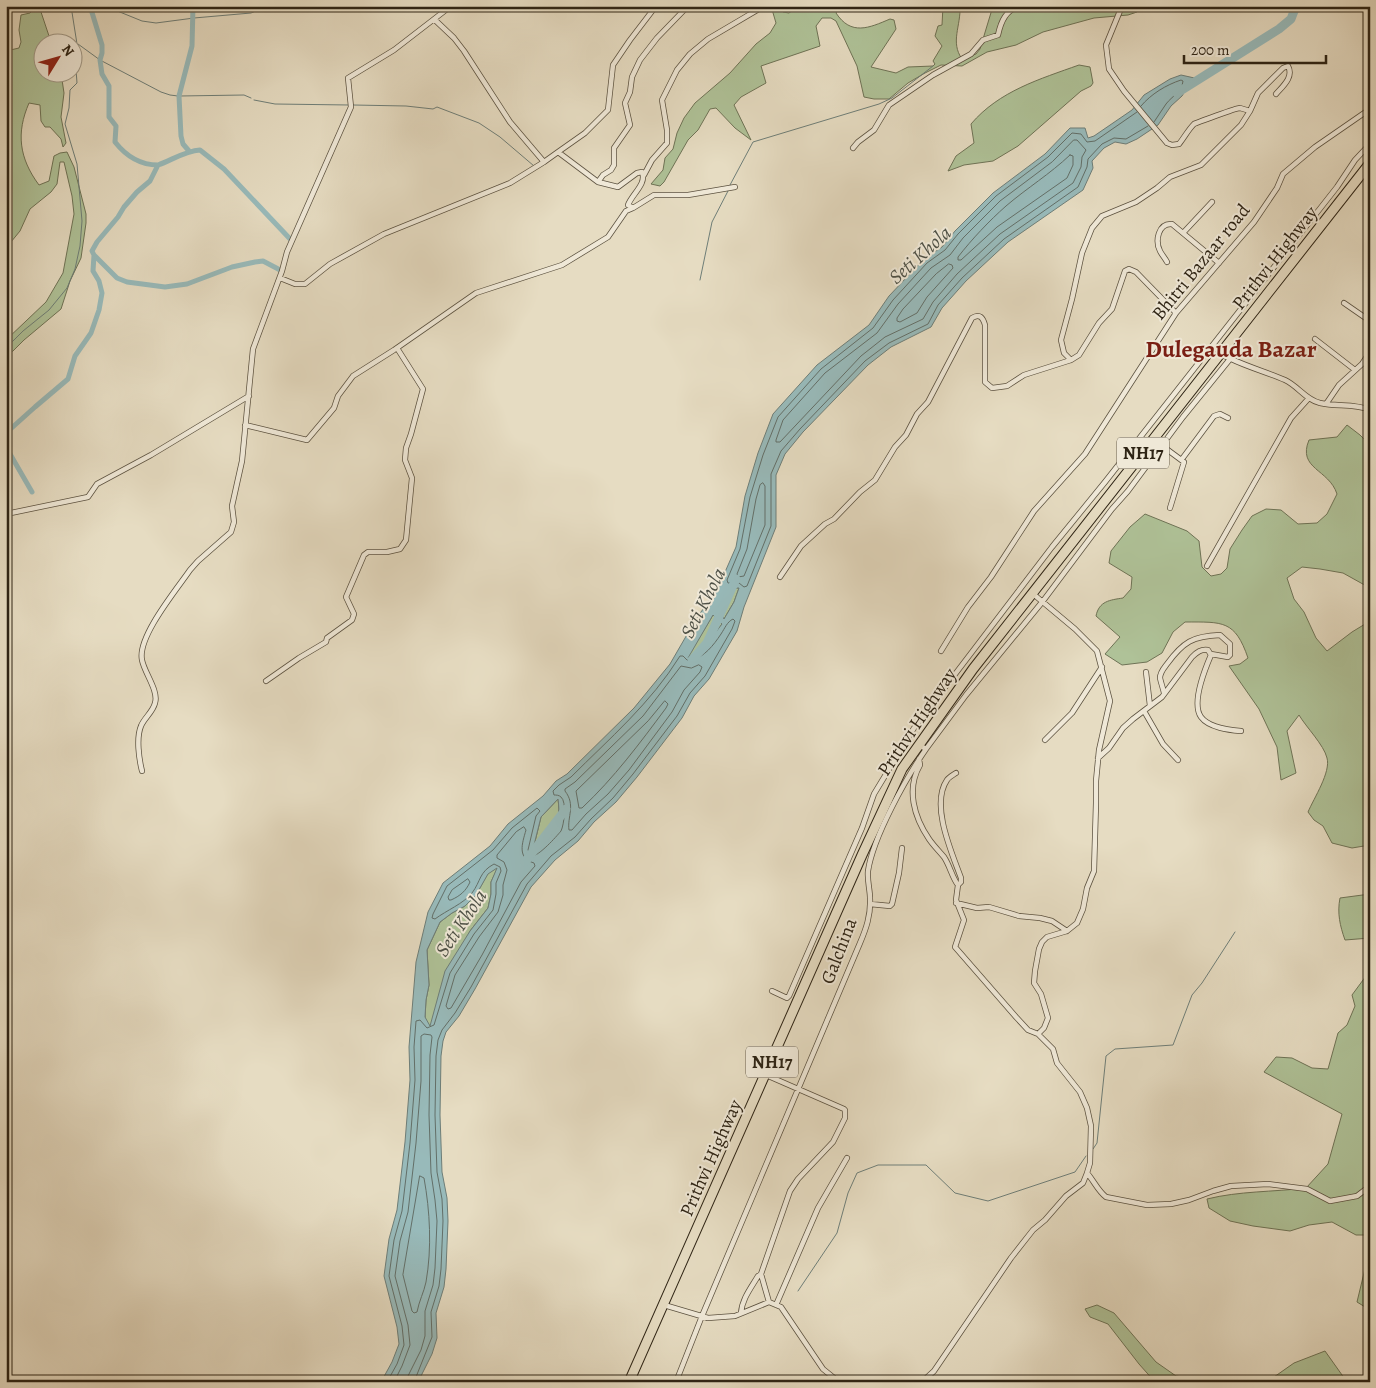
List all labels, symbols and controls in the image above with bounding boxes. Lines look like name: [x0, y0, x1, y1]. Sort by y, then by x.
north arrow: [32, 32, 82, 82]
scale bar: [1184, 32, 1326, 64]
text: 200 m: [1191, 40, 1230, 60]
text: N: [57, 41, 79, 60]
street label: Bhitri Bazaar road: [1146, 198, 1257, 326]
street label: Prithvi Highway: [1226, 200, 1324, 315]
water label: Seti Khola: [883, 220, 957, 290]
district label: Dulegauda Bazar: [1145, 333, 1317, 365]
road number: NH17: [1117, 438, 1169, 468]
water label: Seti Khola: [674, 563, 732, 643]
street label: Prithvi Highway: [871, 662, 963, 781]
water label: Seti Khola: [429, 884, 493, 962]
street label: Galchina: [815, 914, 864, 988]
road number: NH17: [746, 1046, 798, 1078]
street label: Prithvi Highway: [674, 1095, 749, 1221]

